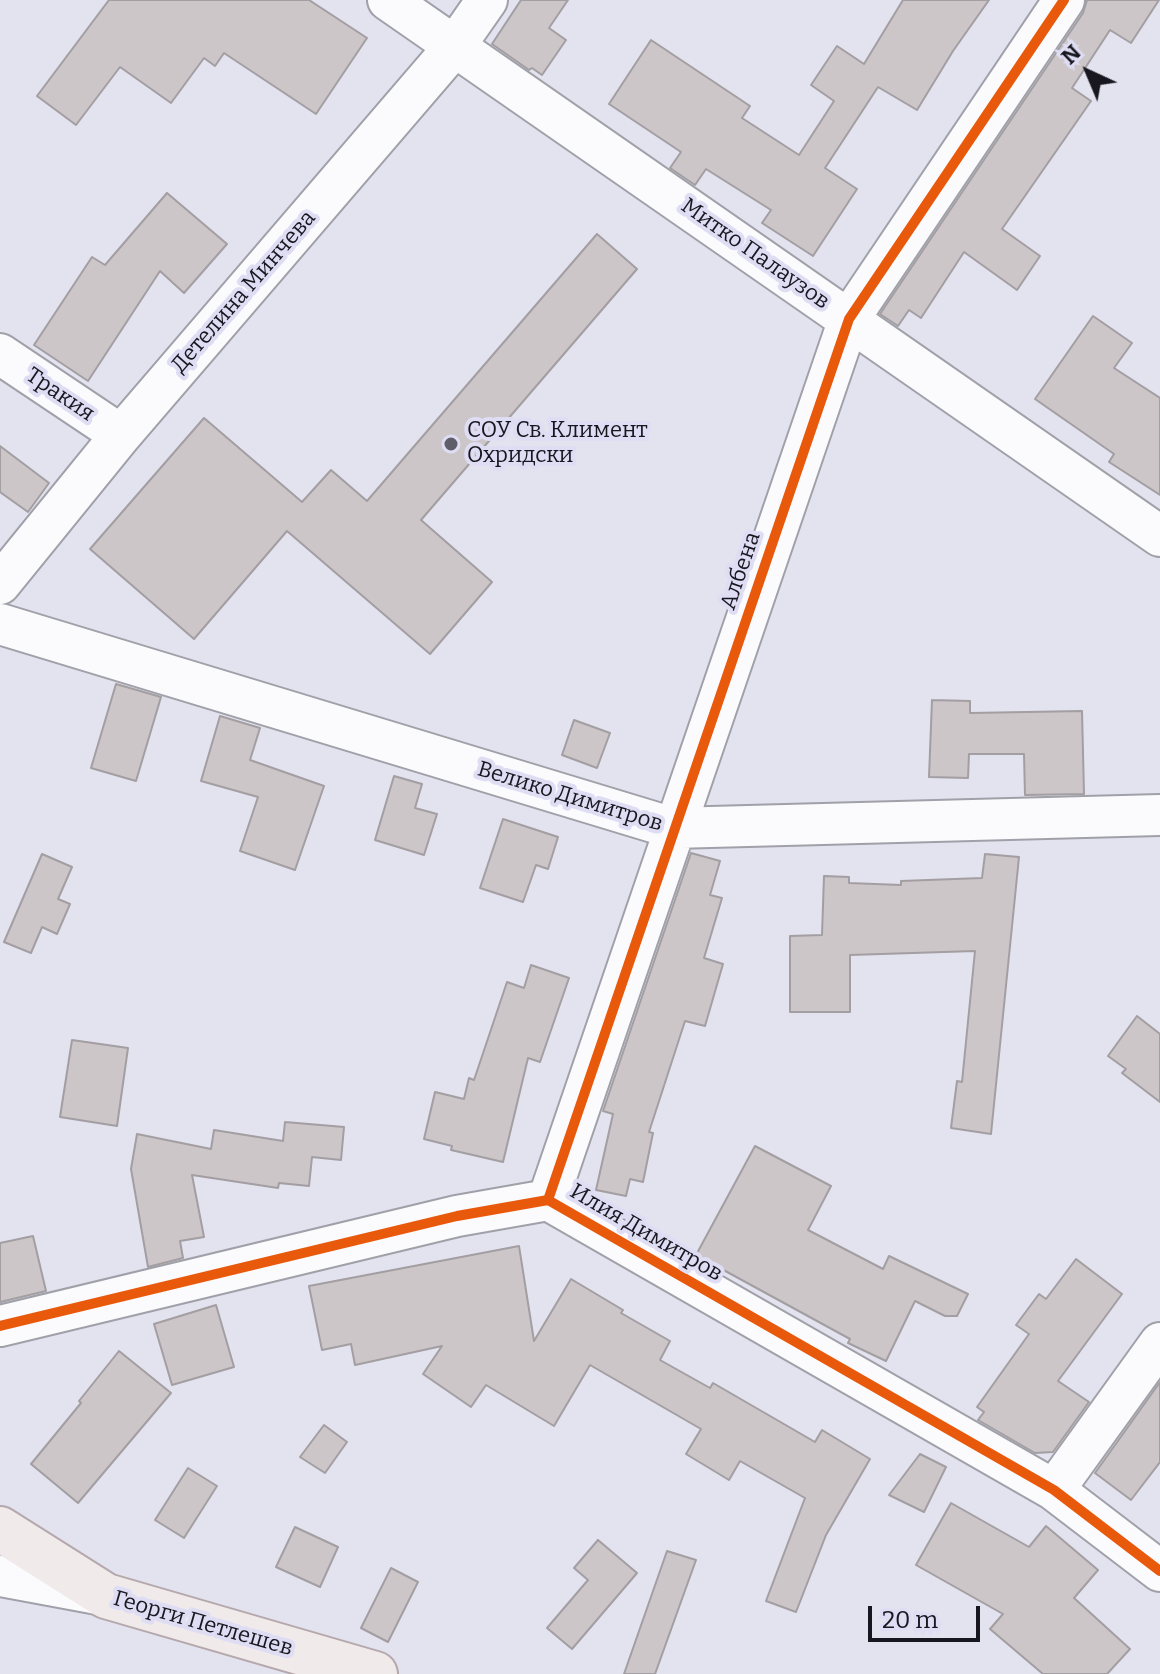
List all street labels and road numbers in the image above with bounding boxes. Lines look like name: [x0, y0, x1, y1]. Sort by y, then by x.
street label: Митко Палаузов: [676, 193, 834, 315]
street label: Детелина Минчева: [166, 206, 322, 378]
street label: Тракия: [21, 363, 99, 427]
street label: Албена: [715, 529, 767, 613]
street label: Велико Димитров: [474, 756, 666, 838]
street label: Илия Димитров: [565, 1179, 727, 1287]
street label: Георги Петлешев: [110, 1586, 296, 1662]

